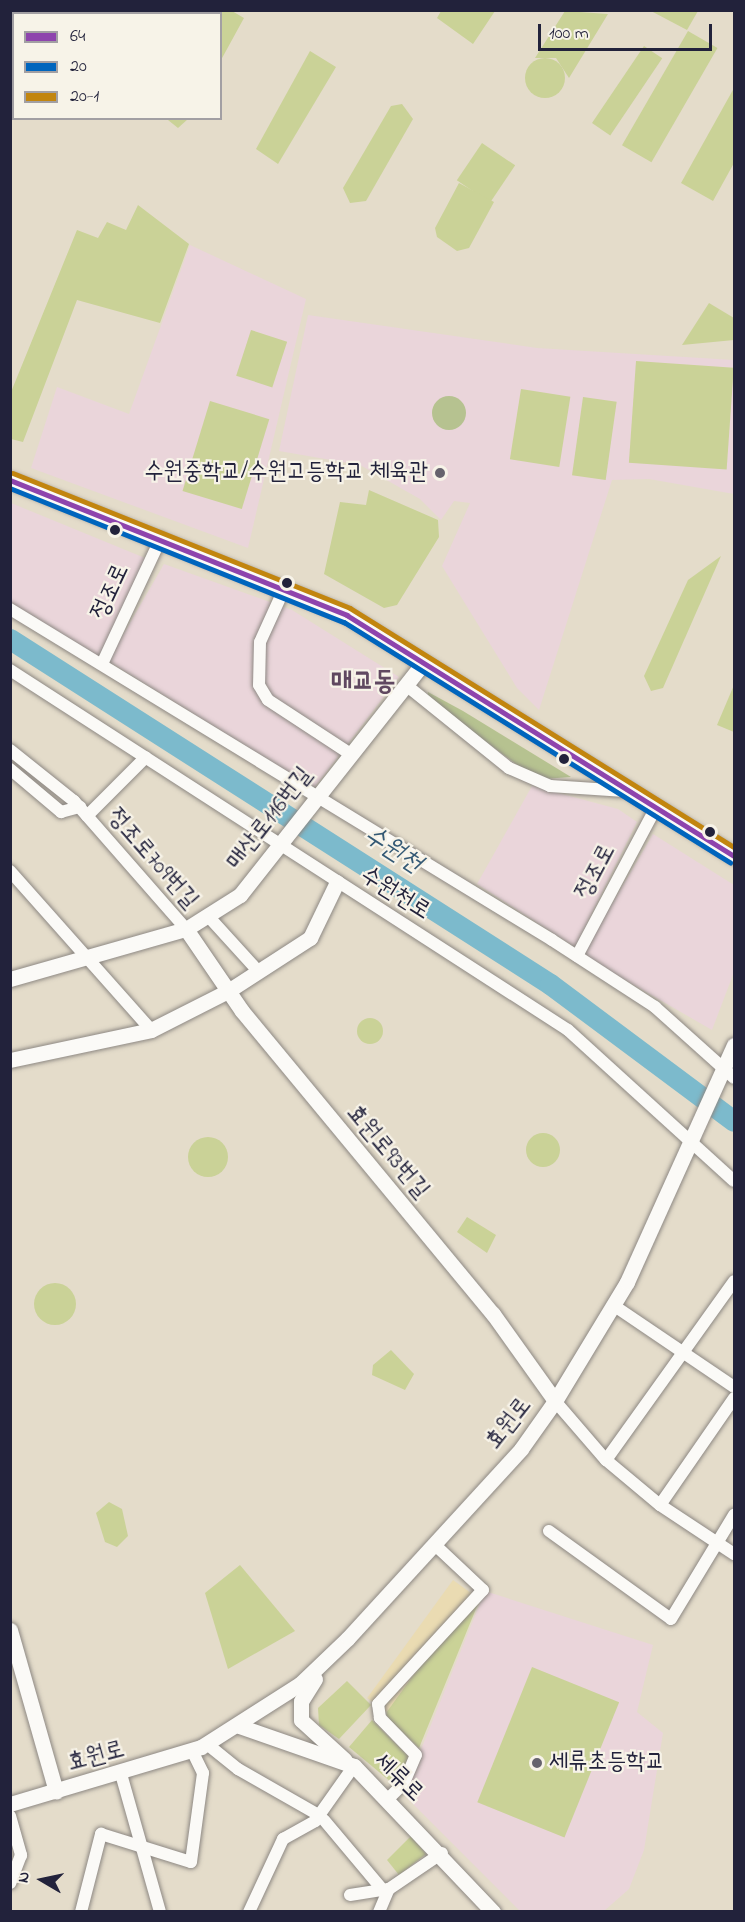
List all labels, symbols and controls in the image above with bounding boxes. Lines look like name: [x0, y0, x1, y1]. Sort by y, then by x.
legend: [12, 12, 222, 120]
scale bar: [541, 12, 715, 50]
text: 100 m: [549, 21, 589, 47]
text: 64: [70, 24, 85, 50]
text: 20: [70, 54, 87, 80]
text: 20-1: [70, 84, 99, 110]
place label: 수원중학교/수원고등학교 체육관: [144, 459, 428, 487]
marker: 수원중학교/수원고등학교 체육관: [433, 466, 447, 480]
unlabelled marker: [109, 524, 121, 536]
street label: 정조로: [86, 560, 136, 624]
unlabelled marker: [281, 577, 293, 589]
district label: 매교동: [330, 667, 396, 699]
unlabelled marker: [558, 753, 570, 765]
street label: 매산로116번길: [221, 762, 319, 876]
street label: 정조로709번길: [100, 803, 204, 915]
water label: 수원천: [357, 821, 427, 881]
unlabelled marker: [704, 826, 716, 838]
street label: 정조로: [570, 840, 622, 904]
street label: 수원천로: [355, 861, 435, 927]
street label: 효원로93번길: [339, 1099, 435, 1205]
street label: 효원로: [480, 1392, 538, 1456]
street label: 효원로: [64, 1736, 128, 1778]
street label: 세류로: [367, 1748, 429, 1808]
place label: 세류초등학교: [549, 1749, 665, 1777]
marker: 세류초등학교: [530, 1756, 544, 1770]
north arrow: [12, 1850, 72, 1910]
text: N: [12, 1870, 37, 1884]

